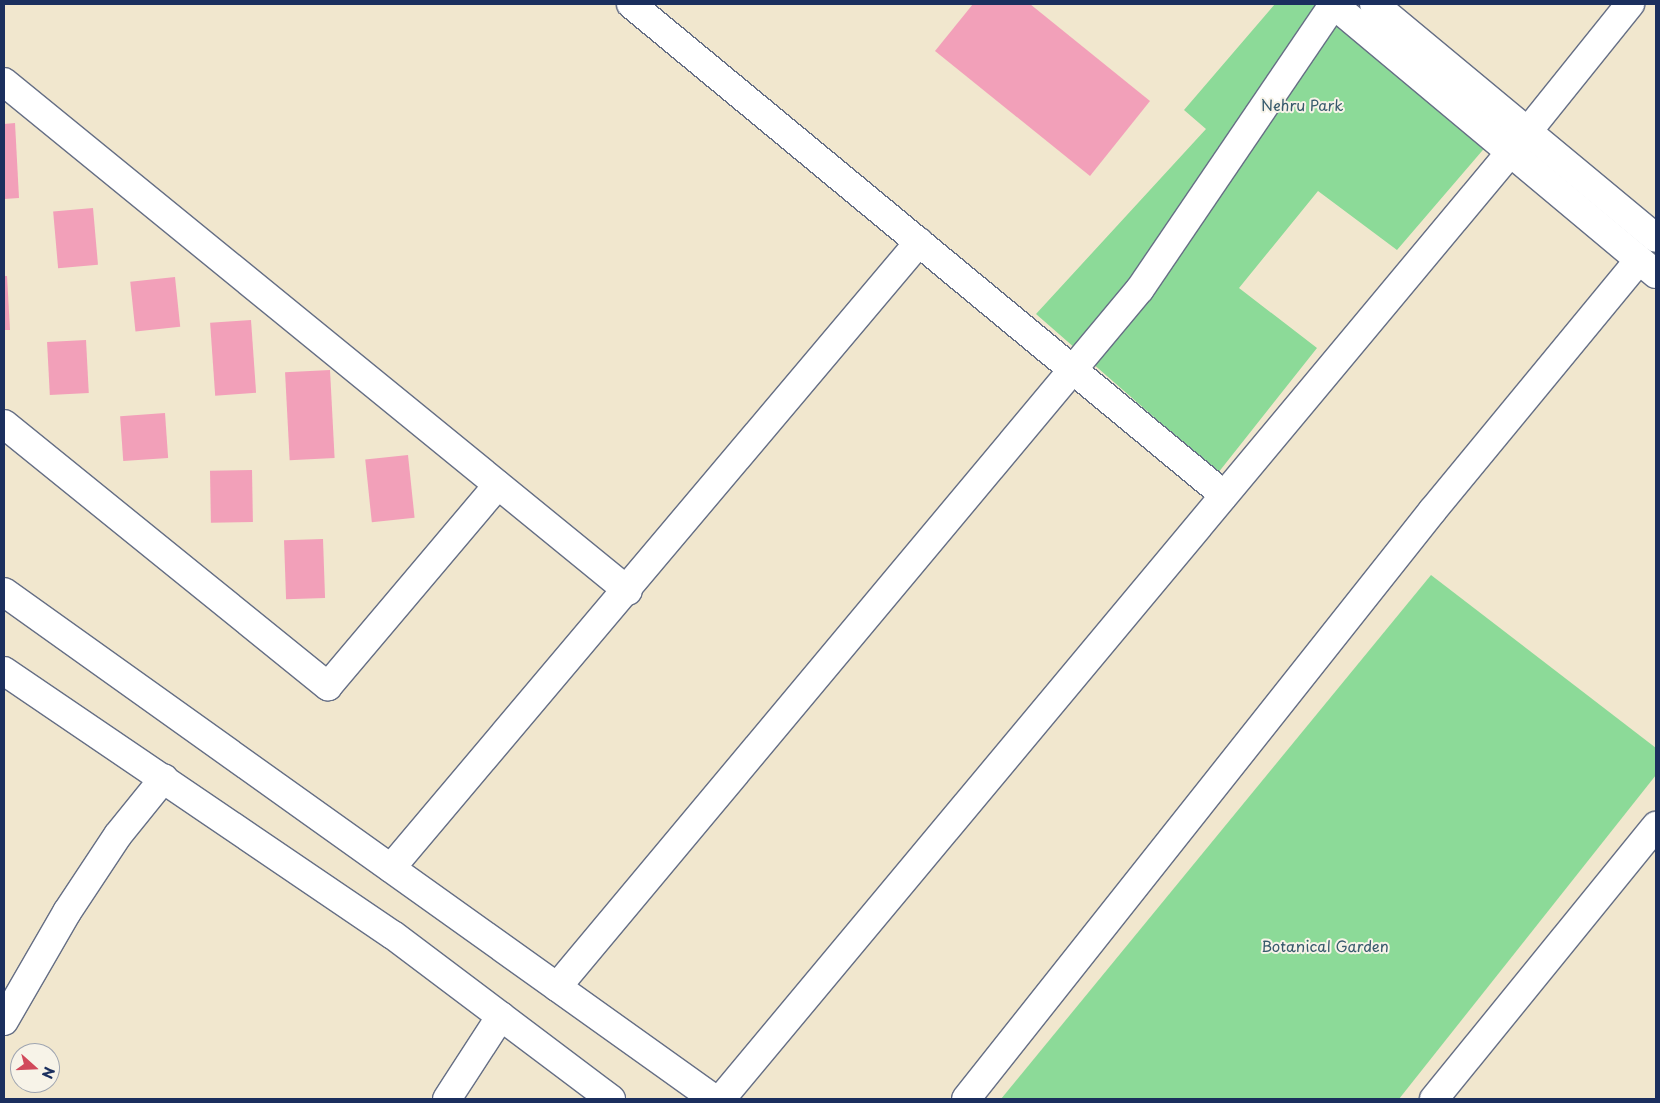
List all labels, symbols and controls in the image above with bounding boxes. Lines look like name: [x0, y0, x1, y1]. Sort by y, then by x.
park label: Nehru Park: [1261, 96, 1343, 114]
park label: Botanical Garden: [1261, 937, 1389, 955]
north arrow: [10, 1043, 60, 1093]
text: N: [37, 1064, 60, 1082]

